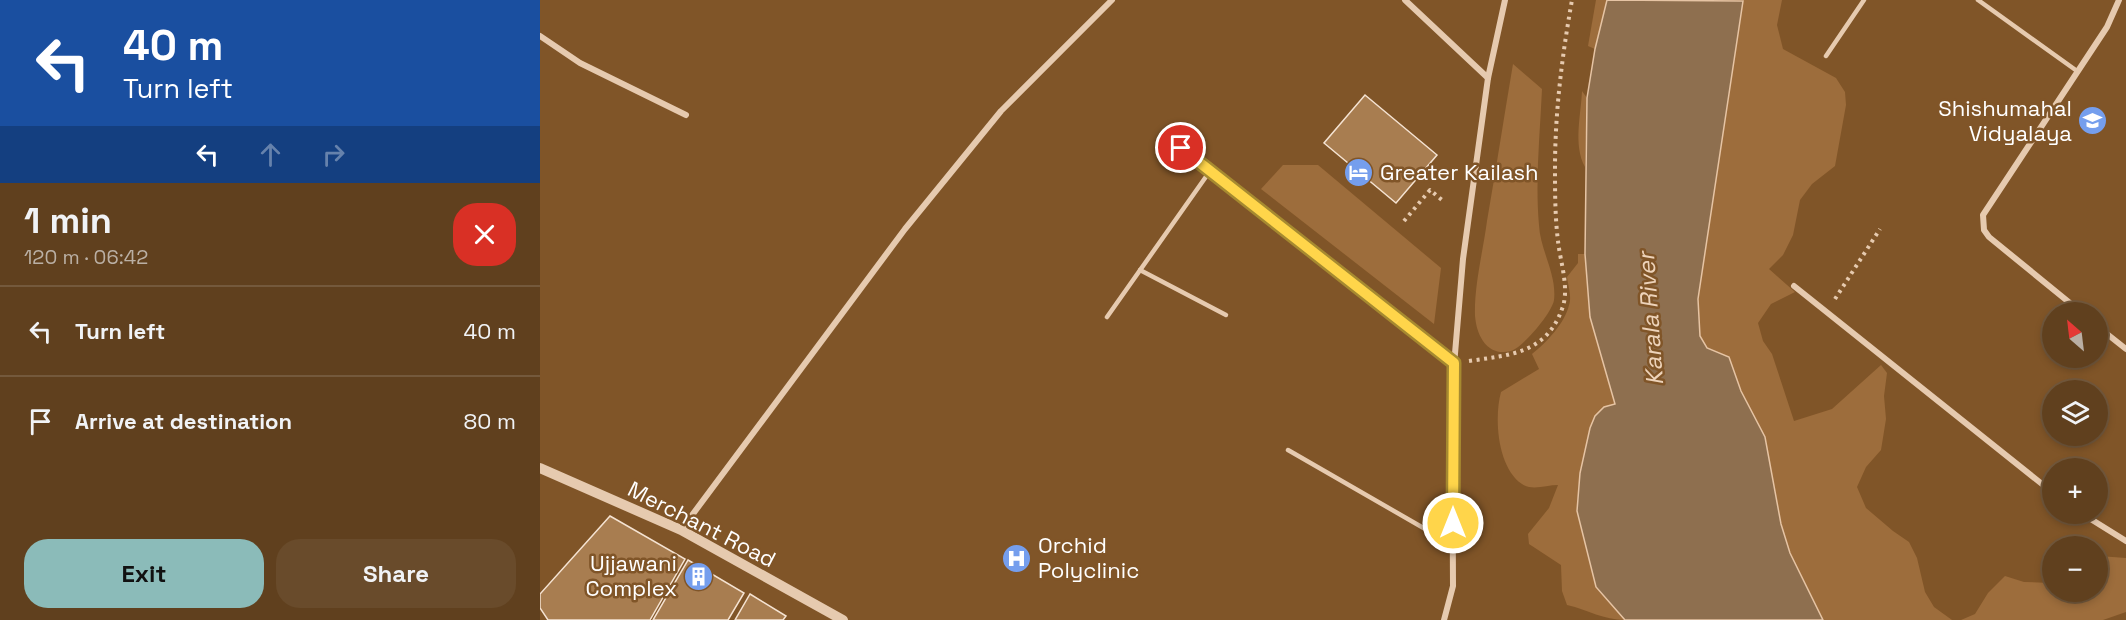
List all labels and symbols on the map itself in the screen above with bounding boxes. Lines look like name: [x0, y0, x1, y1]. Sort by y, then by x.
place label: Shishumahal Vidyalaya: [1938, 94, 2072, 147]
school or university icon: Shishumahal Vidyalaya: [2077, 105, 2109, 137]
pin: [1155, 122, 1206, 173]
hotel icon: Greater Kailash: [1343, 156, 1375, 188]
place label: Greater Kailash: [1380, 158, 1539, 186]
water label: Karala River: [1630, 248, 1670, 387]
north arrow: [2042, 302, 2108, 368]
street label: Merchant Road: [623, 475, 781, 573]
position arrow: [1421, 491, 1485, 555]
place label: Orchid Polyclinic: [1038, 531, 1139, 584]
hospital icon: Orchid Polyclinic: [1001, 542, 1033, 574]
place label: Ujjawani Complex: [585, 549, 677, 602]
building icon: Ujjawani Complex: [682, 560, 714, 592]

